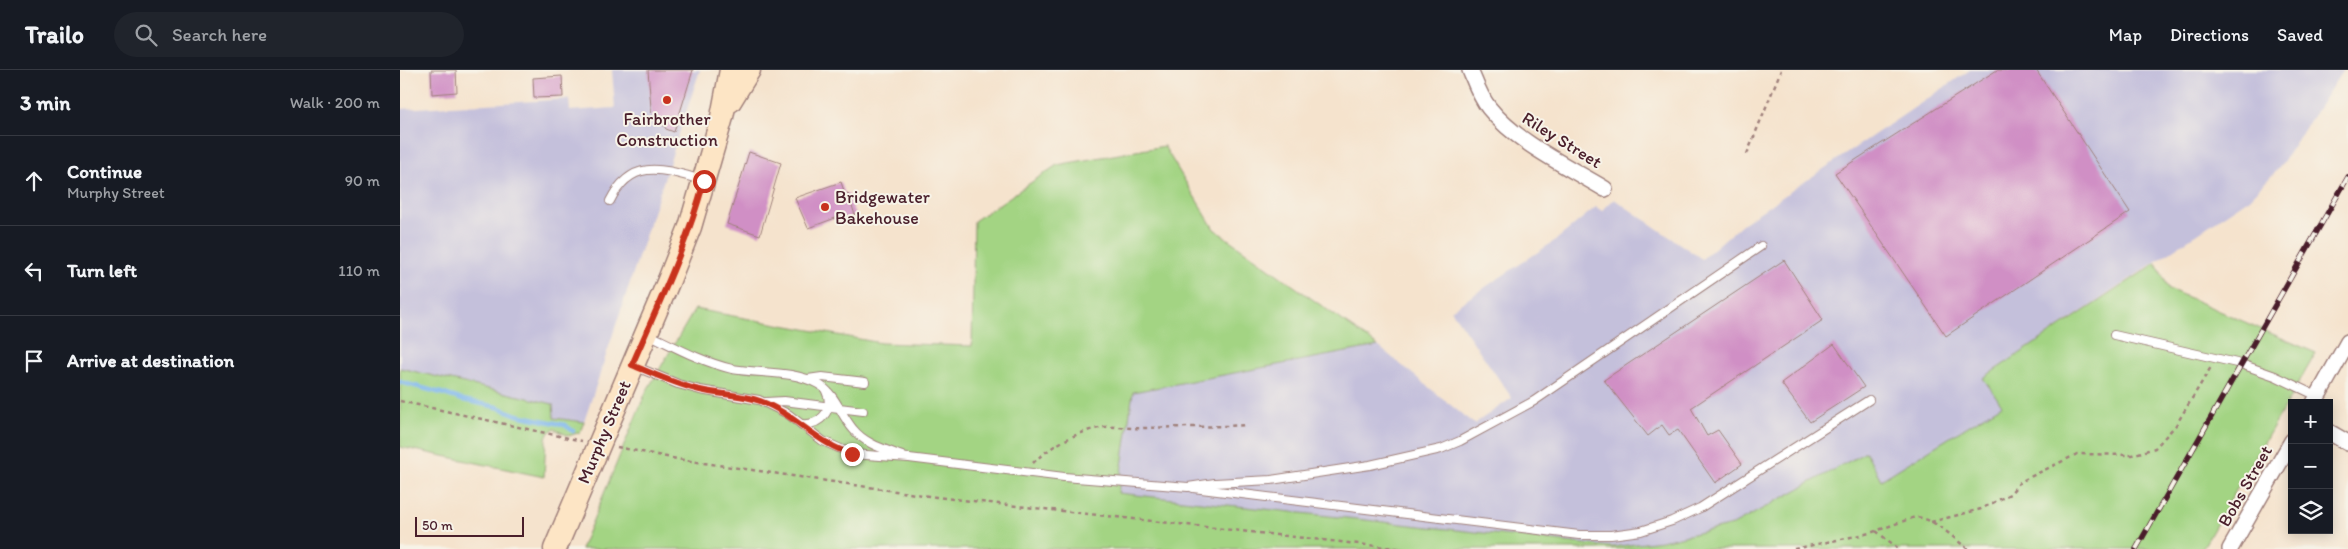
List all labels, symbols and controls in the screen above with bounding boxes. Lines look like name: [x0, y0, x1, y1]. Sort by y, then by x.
search box: [114, 12, 464, 57]
text: Trailo: [25, 20, 84, 49]
icon: search: [132, 21, 160, 49]
text: Search here: [172, 23, 267, 46]
text: Map: [2109, 24, 2142, 46]
text: Directions: [2170, 24, 2249, 46]
text: Saved: [2277, 24, 2323, 46]
text: 3 min: [20, 90, 70, 115]
text: Walk · 200 m: [290, 93, 380, 112]
marker: Fairbrother Construction: [661, 94, 673, 106]
street label: Riley Street: [1518, 107, 1606, 173]
place label: Fairbrother Construction: [616, 108, 718, 151]
text: Continue: [67, 160, 142, 183]
icon: ahead: [20, 167, 48, 195]
route start: [693, 170, 716, 193]
text: 90 m: [345, 171, 380, 190]
text: Murphy Street: [67, 183, 165, 202]
place label: Bridgewater Bakehouse: [835, 186, 931, 229]
marker: Bridgewater Bakehouse: [819, 201, 831, 213]
icon: left: [20, 257, 48, 285]
text: Turn left: [67, 259, 137, 282]
text: 110 m: [338, 261, 380, 280]
icon: arrive: [20, 347, 48, 375]
text: Arrive at destination: [67, 349, 234, 372]
street label: Murphy Street: [572, 377, 636, 487]
map controls: [2288, 399, 2333, 534]
button: +: [2288, 399, 2333, 444]
street label: Bobs Street: [2213, 441, 2277, 531]
route end: [841, 443, 864, 466]
button: −: [2288, 444, 2333, 489]
button: layers: [2288, 489, 2333, 534]
scale bar: [415, 514, 524, 537]
text: 50 m: [422, 517, 453, 534]

